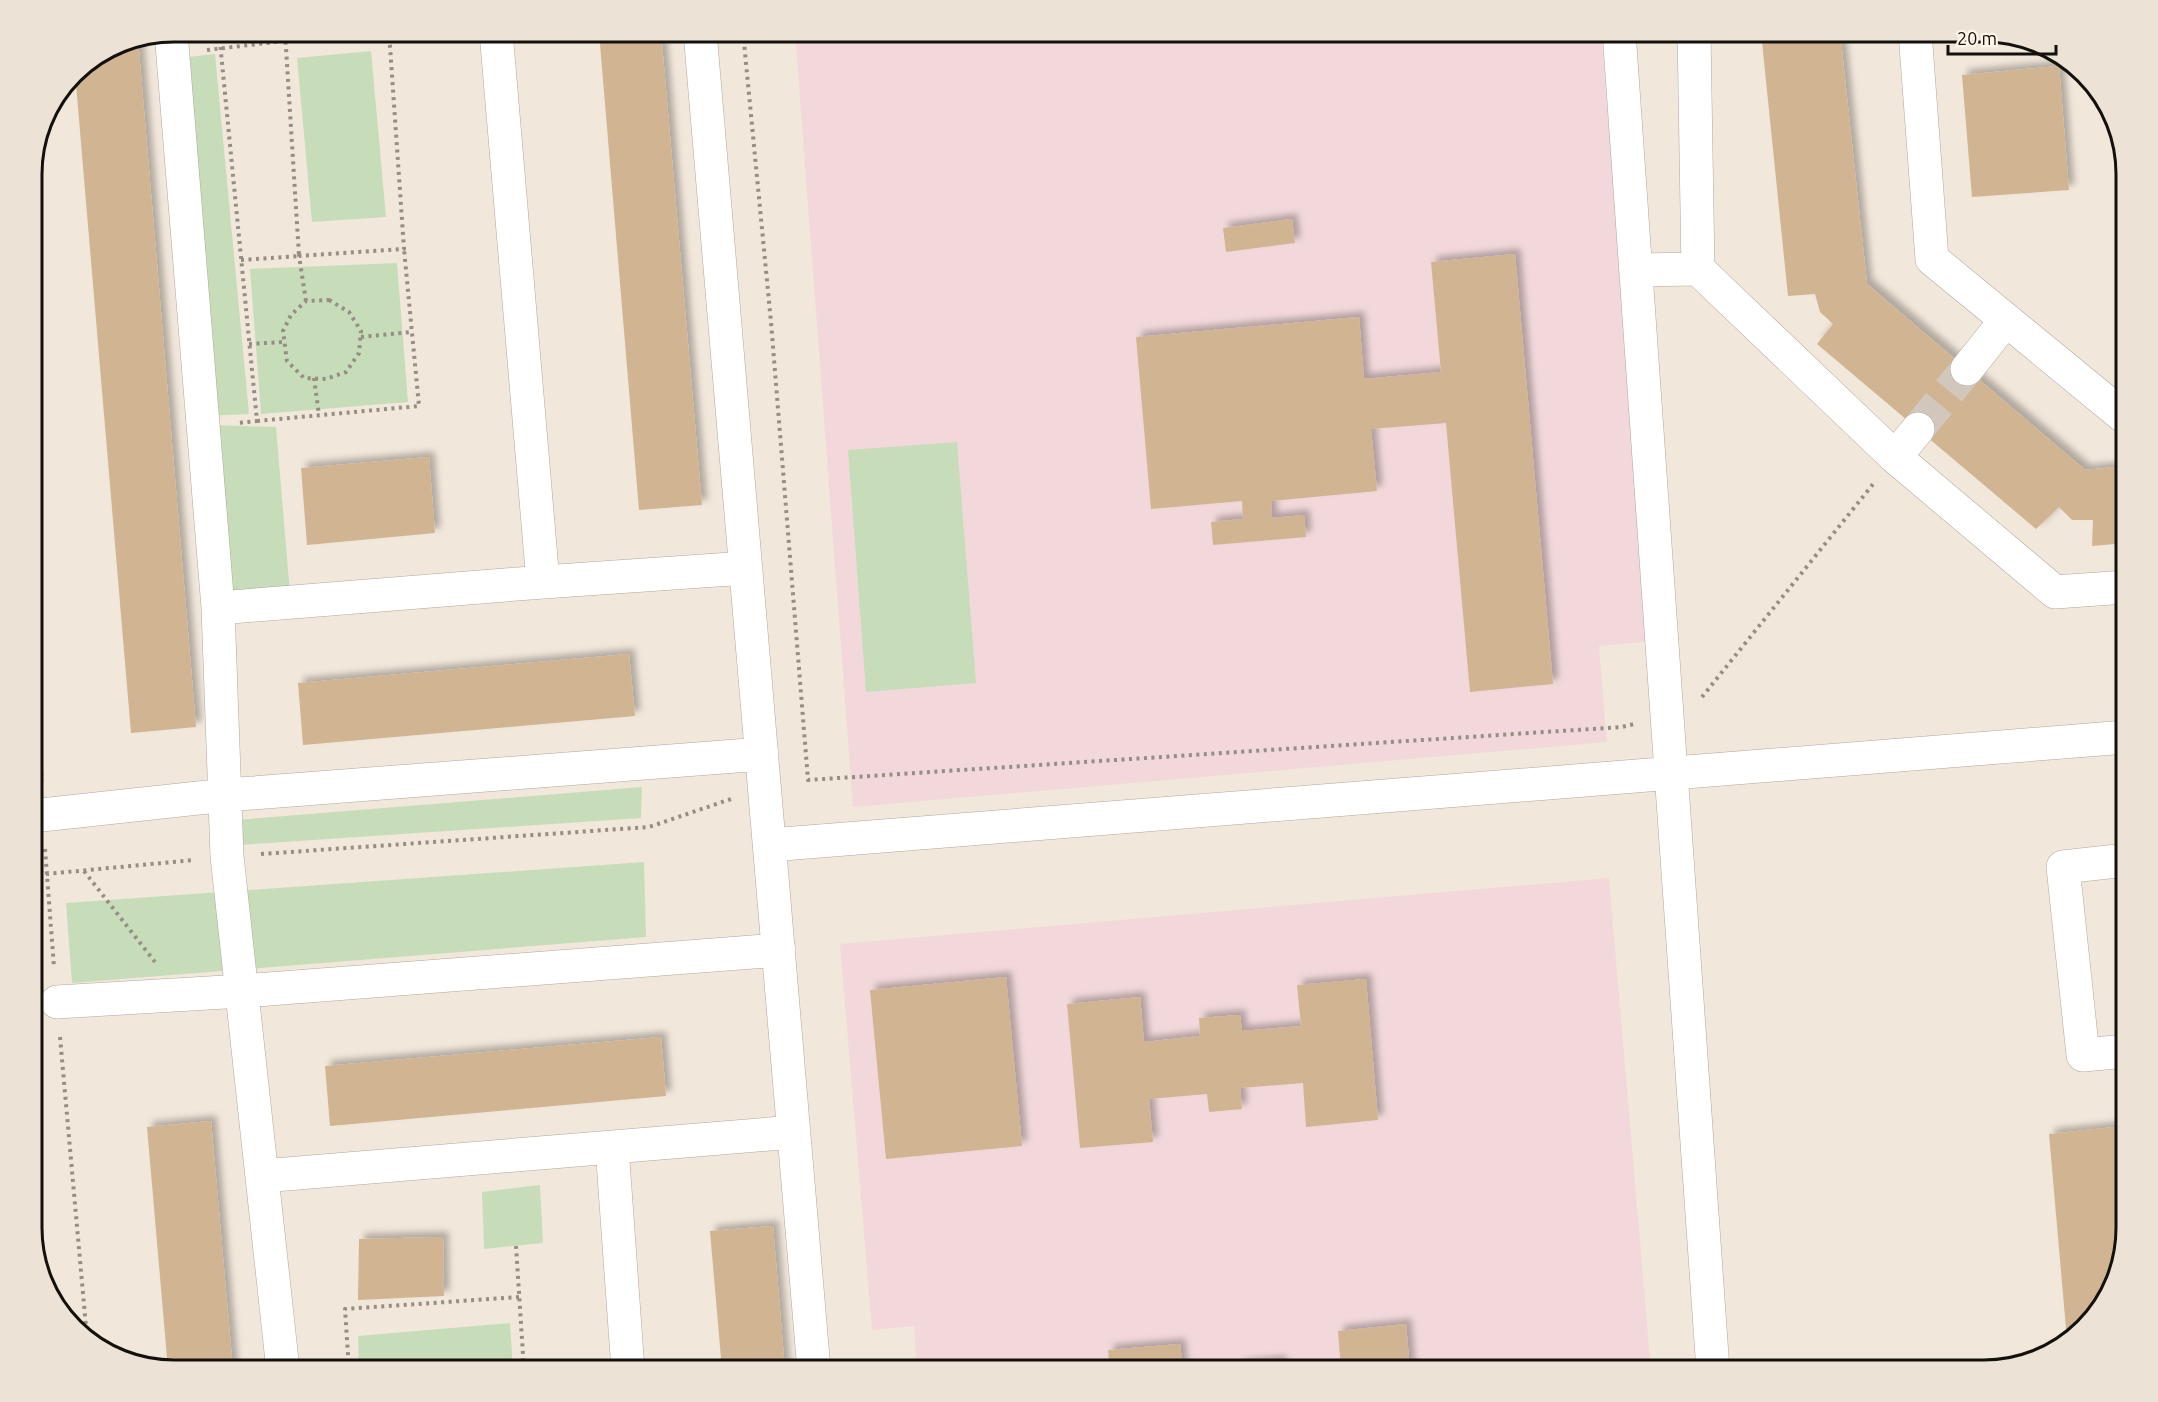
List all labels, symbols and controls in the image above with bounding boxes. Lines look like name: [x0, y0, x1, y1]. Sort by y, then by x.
scale bar: [1948, 18, 2056, 56]
text: 20 m: [1957, 28, 1997, 48]

